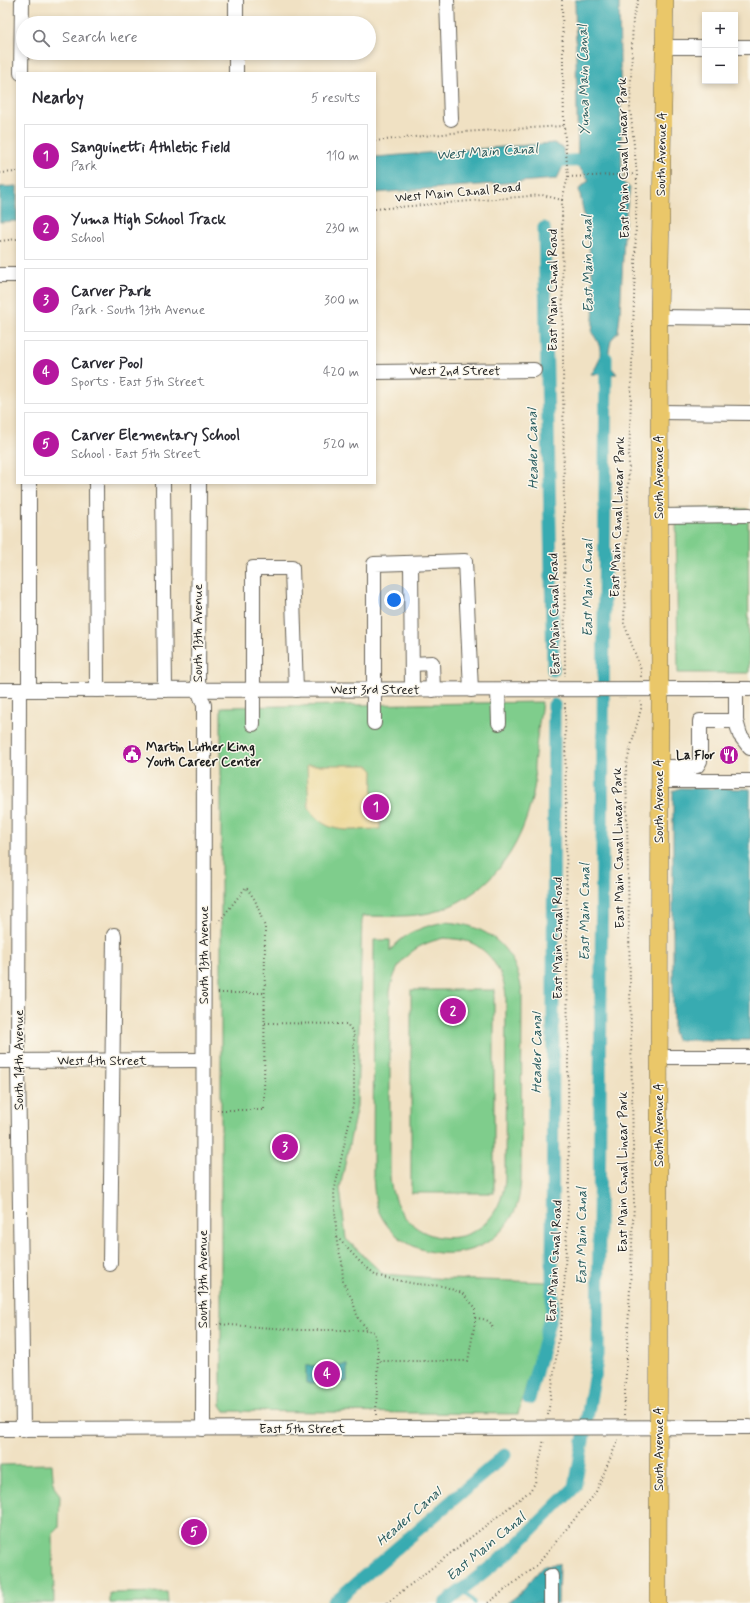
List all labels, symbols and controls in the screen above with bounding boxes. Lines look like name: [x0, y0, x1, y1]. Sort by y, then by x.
map controls: [702, 12, 738, 84]
button: +: [702, 12, 738, 48]
search box: [16, 16, 376, 60]
water label: Yuma Main Canal: [574, 23, 594, 136]
icon: search: [30, 27, 52, 49]
text: Search here: [62, 28, 138, 48]
button: −: [702, 48, 738, 84]
street label: East Main Canal Linear Park: [614, 77, 634, 239]
text: Nearby: [32, 87, 84, 109]
text: 5 results: [311, 90, 360, 107]
street label: South Avenue A: [653, 112, 671, 196]
text: Sanguinetti Athletic Field: [71, 138, 230, 158]
water label: West Main Canal: [436, 139, 540, 165]
text: 1: [43, 148, 49, 165]
text: 110 m: [326, 148, 359, 165]
text: Park: [71, 158, 97, 175]
street label: West Main Canal Road: [394, 179, 522, 207]
text: Yuma High School Track: [71, 210, 226, 230]
water label: East Main Canal: [578, 213, 598, 313]
text: 2: [43, 220, 49, 237]
text: 230 m: [325, 220, 359, 237]
street label: East Main Canal Road: [545, 229, 562, 351]
text: School: [71, 230, 105, 247]
text: Carver Park: [71, 282, 151, 302]
text: 3: [43, 292, 49, 309]
text: 300 m: [324, 292, 359, 309]
text: Park · South 13th Avenue: [71, 302, 205, 319]
text: Carver Pool: [71, 354, 142, 374]
street label: West 2nd Street: [409, 363, 501, 380]
text: 4: [42, 364, 50, 381]
text: 420 m: [323, 364, 359, 381]
text: Sports · East 5th Street: [71, 374, 205, 391]
water label: Header Canal: [523, 406, 543, 490]
text: Carver Elementary School: [71, 426, 240, 446]
street label: South Avenue A: [651, 435, 668, 519]
text: 5: [42, 436, 50, 453]
text: 520 m: [323, 436, 359, 453]
street label: East Main Canal Linear Park: [607, 436, 629, 598]
text: School · East 5th Street: [71, 446, 201, 463]
water label: East Main Canal: [579, 537, 597, 637]
street label: East Main Canal Road: [545, 553, 565, 675]
street label: South 13th Avenue: [190, 584, 207, 682]
your location: [384, 590, 404, 610]
street label: West 3rd Street: [330, 682, 420, 699]
place label: Martin Luther King Youth Career Center: [146, 739, 262, 771]
public building icon: Martin Luther King Youth Career Center: [121, 743, 143, 765]
restaurant icon: La Flor: [718, 744, 740, 766]
place label: La Flor: [676, 747, 715, 764]
street label: South Avenue A: [651, 759, 668, 843]
street label: East Main Canal Linear Park: [609, 767, 629, 929]
pin: 1: [363, 792, 389, 822]
water label: East Main Canal: [576, 861, 594, 961]
street label: East Main Canal Road: [550, 877, 567, 999]
street label: South 13th Avenue: [196, 906, 213, 1004]
pin: 2: [440, 996, 466, 1026]
street label: South 14th Avenue: [11, 1010, 28, 1110]
water label: Header Canal: [528, 1010, 546, 1093]
street label: West 4th Street: [57, 1053, 147, 1070]
street label: South Avenue A: [651, 1083, 668, 1167]
street label: East Main Canal Linear Park: [615, 1091, 632, 1253]
pin: 3: [272, 1132, 298, 1162]
water label: East Main Canal: [573, 1185, 591, 1285]
street label: East Main Canal Road: [543, 1199, 567, 1323]
street label: South 13th Avenue: [195, 1230, 212, 1328]
pin: 4: [314, 1359, 340, 1389]
street label: South Avenue A: [651, 1407, 668, 1491]
street label: East 5th Street: [259, 1421, 345, 1438]
water label: Header Canal: [373, 1482, 447, 1550]
water label: East Main Canal: [443, 1508, 530, 1585]
pin: 5: [181, 1517, 207, 1547]

